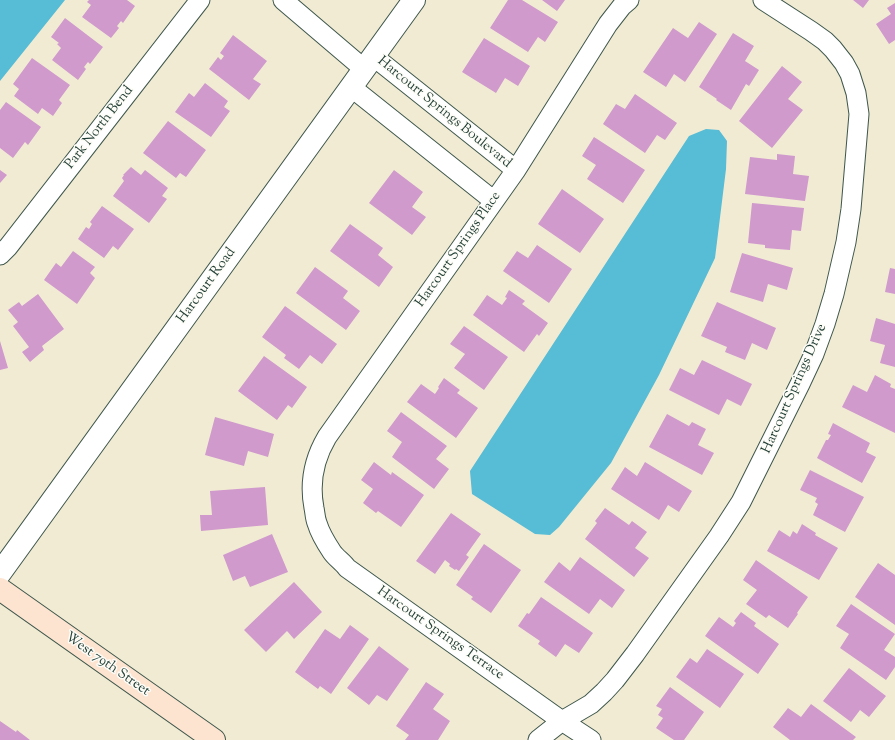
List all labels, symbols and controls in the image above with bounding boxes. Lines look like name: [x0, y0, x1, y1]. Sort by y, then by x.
street label: Harcourt Springs Boulevard: [374, 54, 514, 172]
street label: Park North Bend: [62, 83, 138, 173]
street label: Harcourt Springs Place: [413, 189, 505, 311]
street label: Harcourt Road: [174, 245, 240, 327]
street label: Harcourt Springs Drive: [759, 322, 831, 456]
street label: Harcourt Springs Terrace: [373, 584, 507, 684]
street label: West 79th Street: [61, 630, 153, 700]

